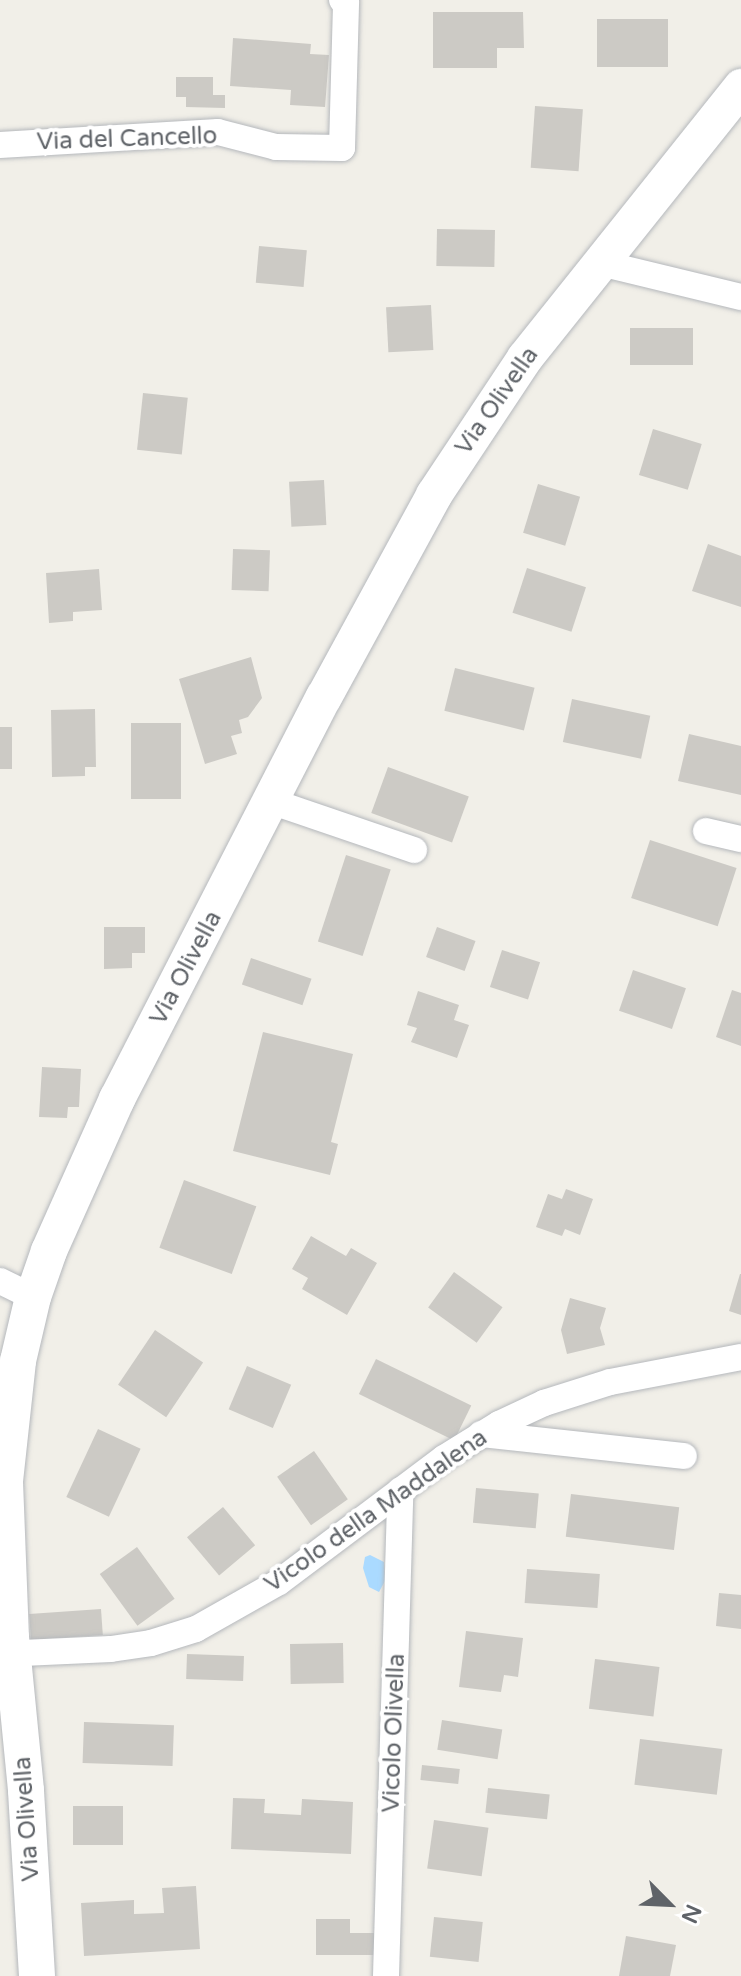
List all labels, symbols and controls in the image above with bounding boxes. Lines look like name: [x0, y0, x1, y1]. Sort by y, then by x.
street label: Via del Cancello: [36, 121, 218, 157]
street label: Via Olivella: [449, 342, 545, 460]
street label: Via Olivella: [144, 906, 228, 1030]
street label: Vicolo della Maddalena: [259, 1423, 493, 1599]
street label: Vicolo Olivella: [377, 1653, 411, 1813]
street label: Via Olivella: [8, 1756, 46, 1882]
north arrow: [629, 1864, 709, 1944]
text: N: [675, 1900, 706, 1927]

